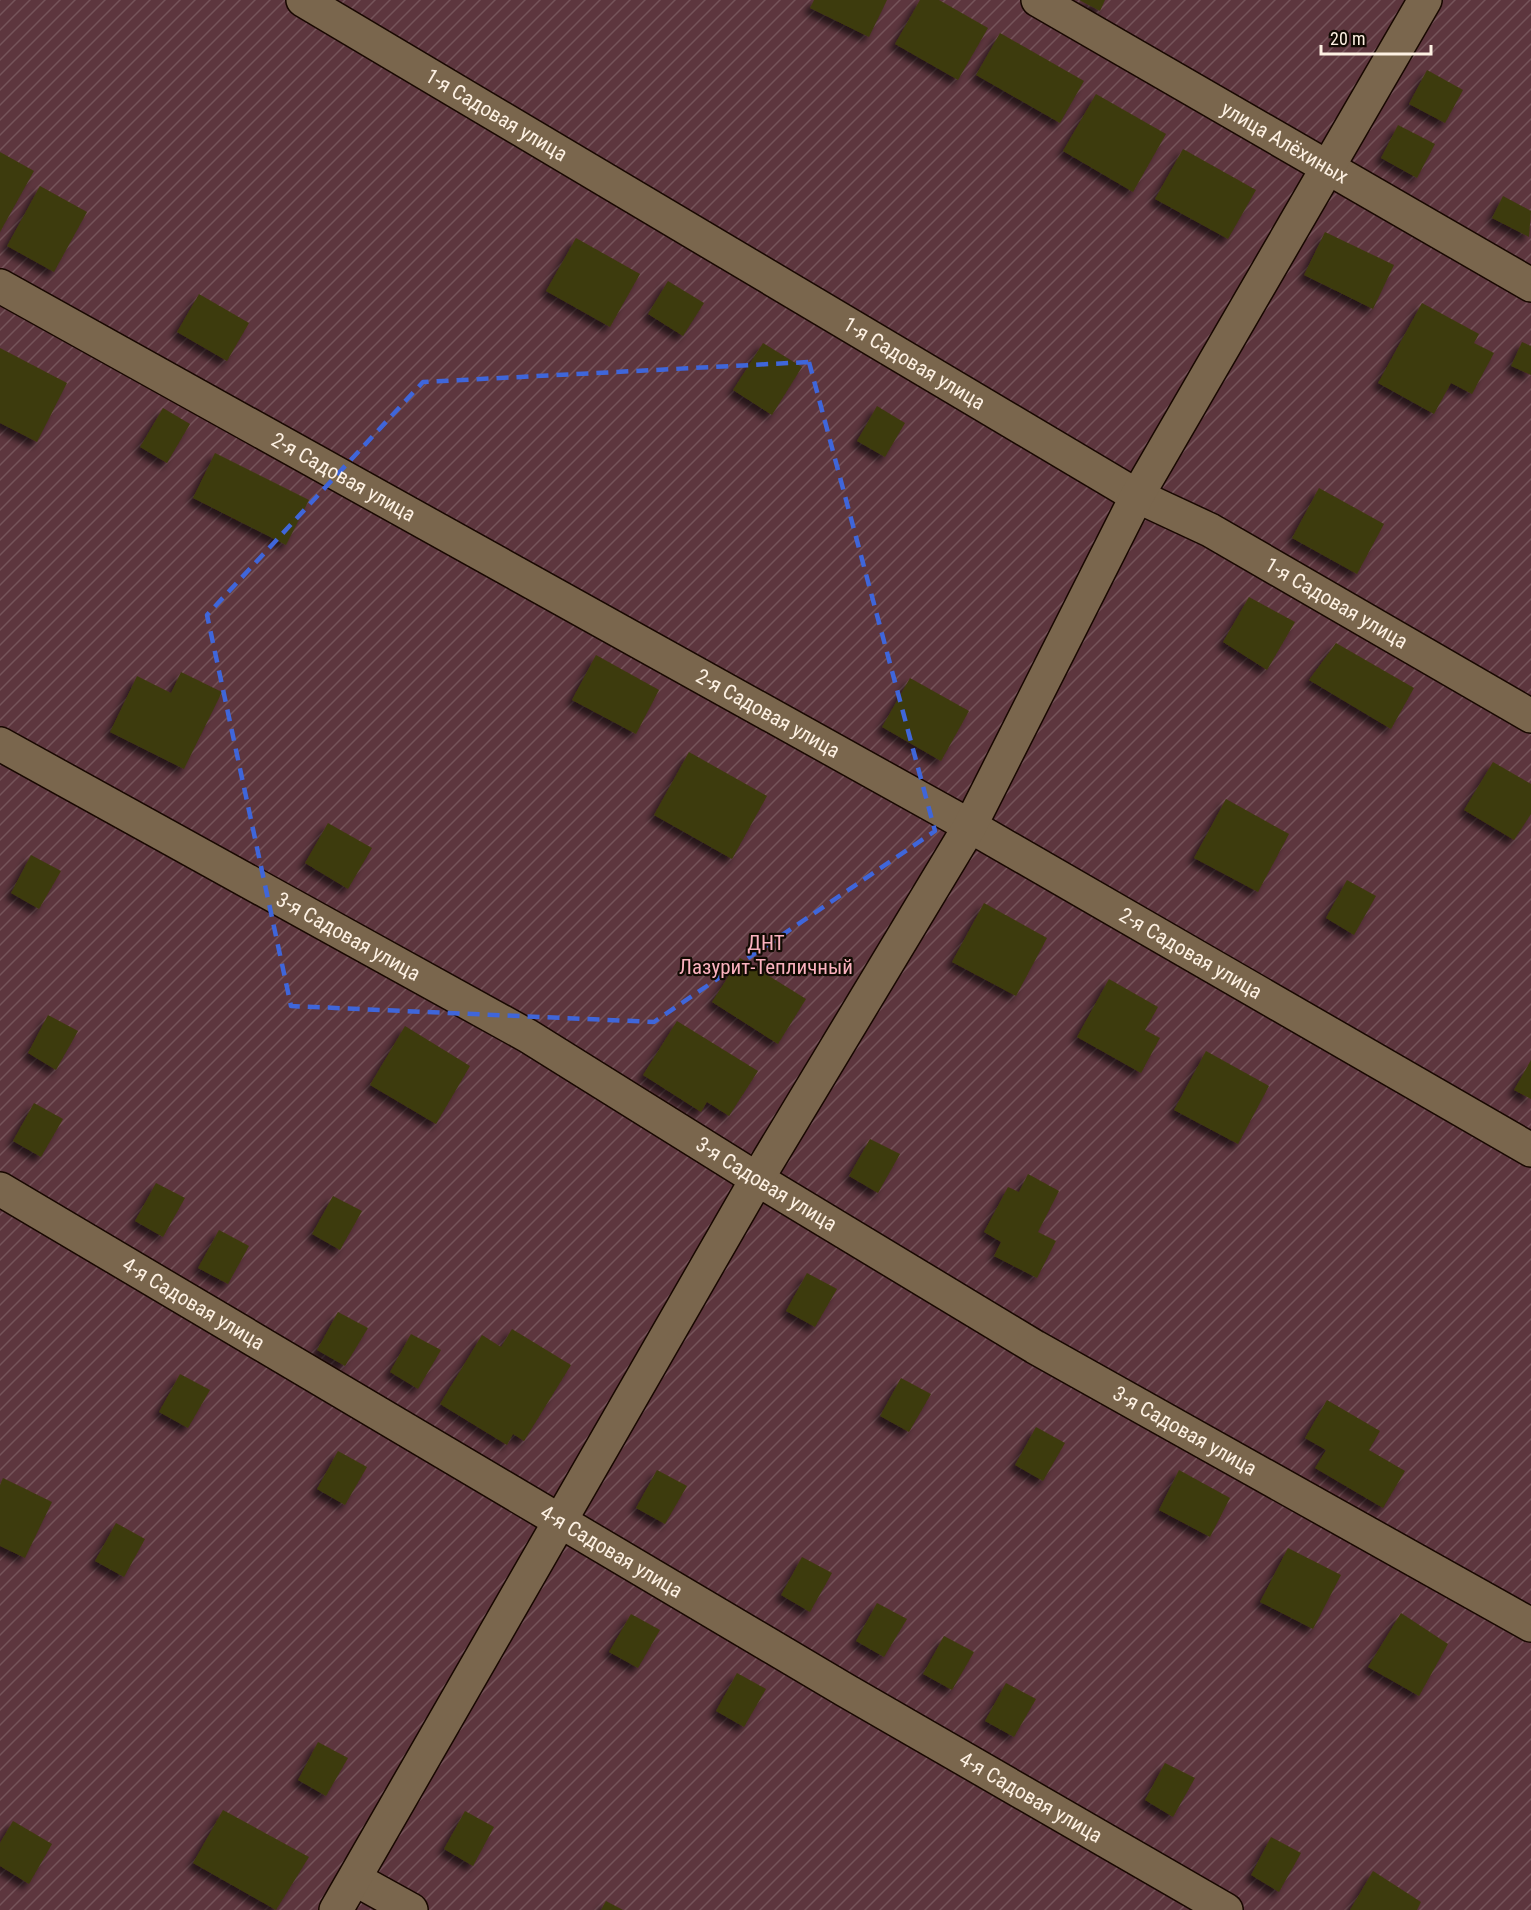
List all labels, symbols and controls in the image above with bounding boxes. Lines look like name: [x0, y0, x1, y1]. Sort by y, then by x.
scale bar: [1321, 18, 1430, 56]
text: 20 m: [1330, 28, 1365, 49]
street label: 1-я Садовая улица: [421, 64, 572, 166]
street label: улица Алёхиных: [1217, 97, 1352, 189]
street label: 1-я Садовая улица: [839, 312, 989, 415]
street label: 2-я Садовая улица: [267, 428, 419, 527]
street label: 1-я Садовая улица: [1261, 553, 1412, 654]
street label: 2-я Садовая улица: [692, 664, 844, 763]
street label: 3-я Садовая улица: [272, 887, 424, 986]
street label: 2-я Садовая улица: [1115, 903, 1266, 1004]
park label: ДНТ Лазурит-Тепличный: [679, 931, 853, 979]
street label: 3-я Садовая улица: [691, 1132, 841, 1236]
street label: 4-я Садовая улица: [118, 1252, 269, 1355]
street label: 3-я Садовая улица: [1109, 1381, 1261, 1481]
street label: 4-я Садовая улица: [536, 1500, 687, 1603]
street label: 4-я Садовая улица: [955, 1747, 1106, 1848]

